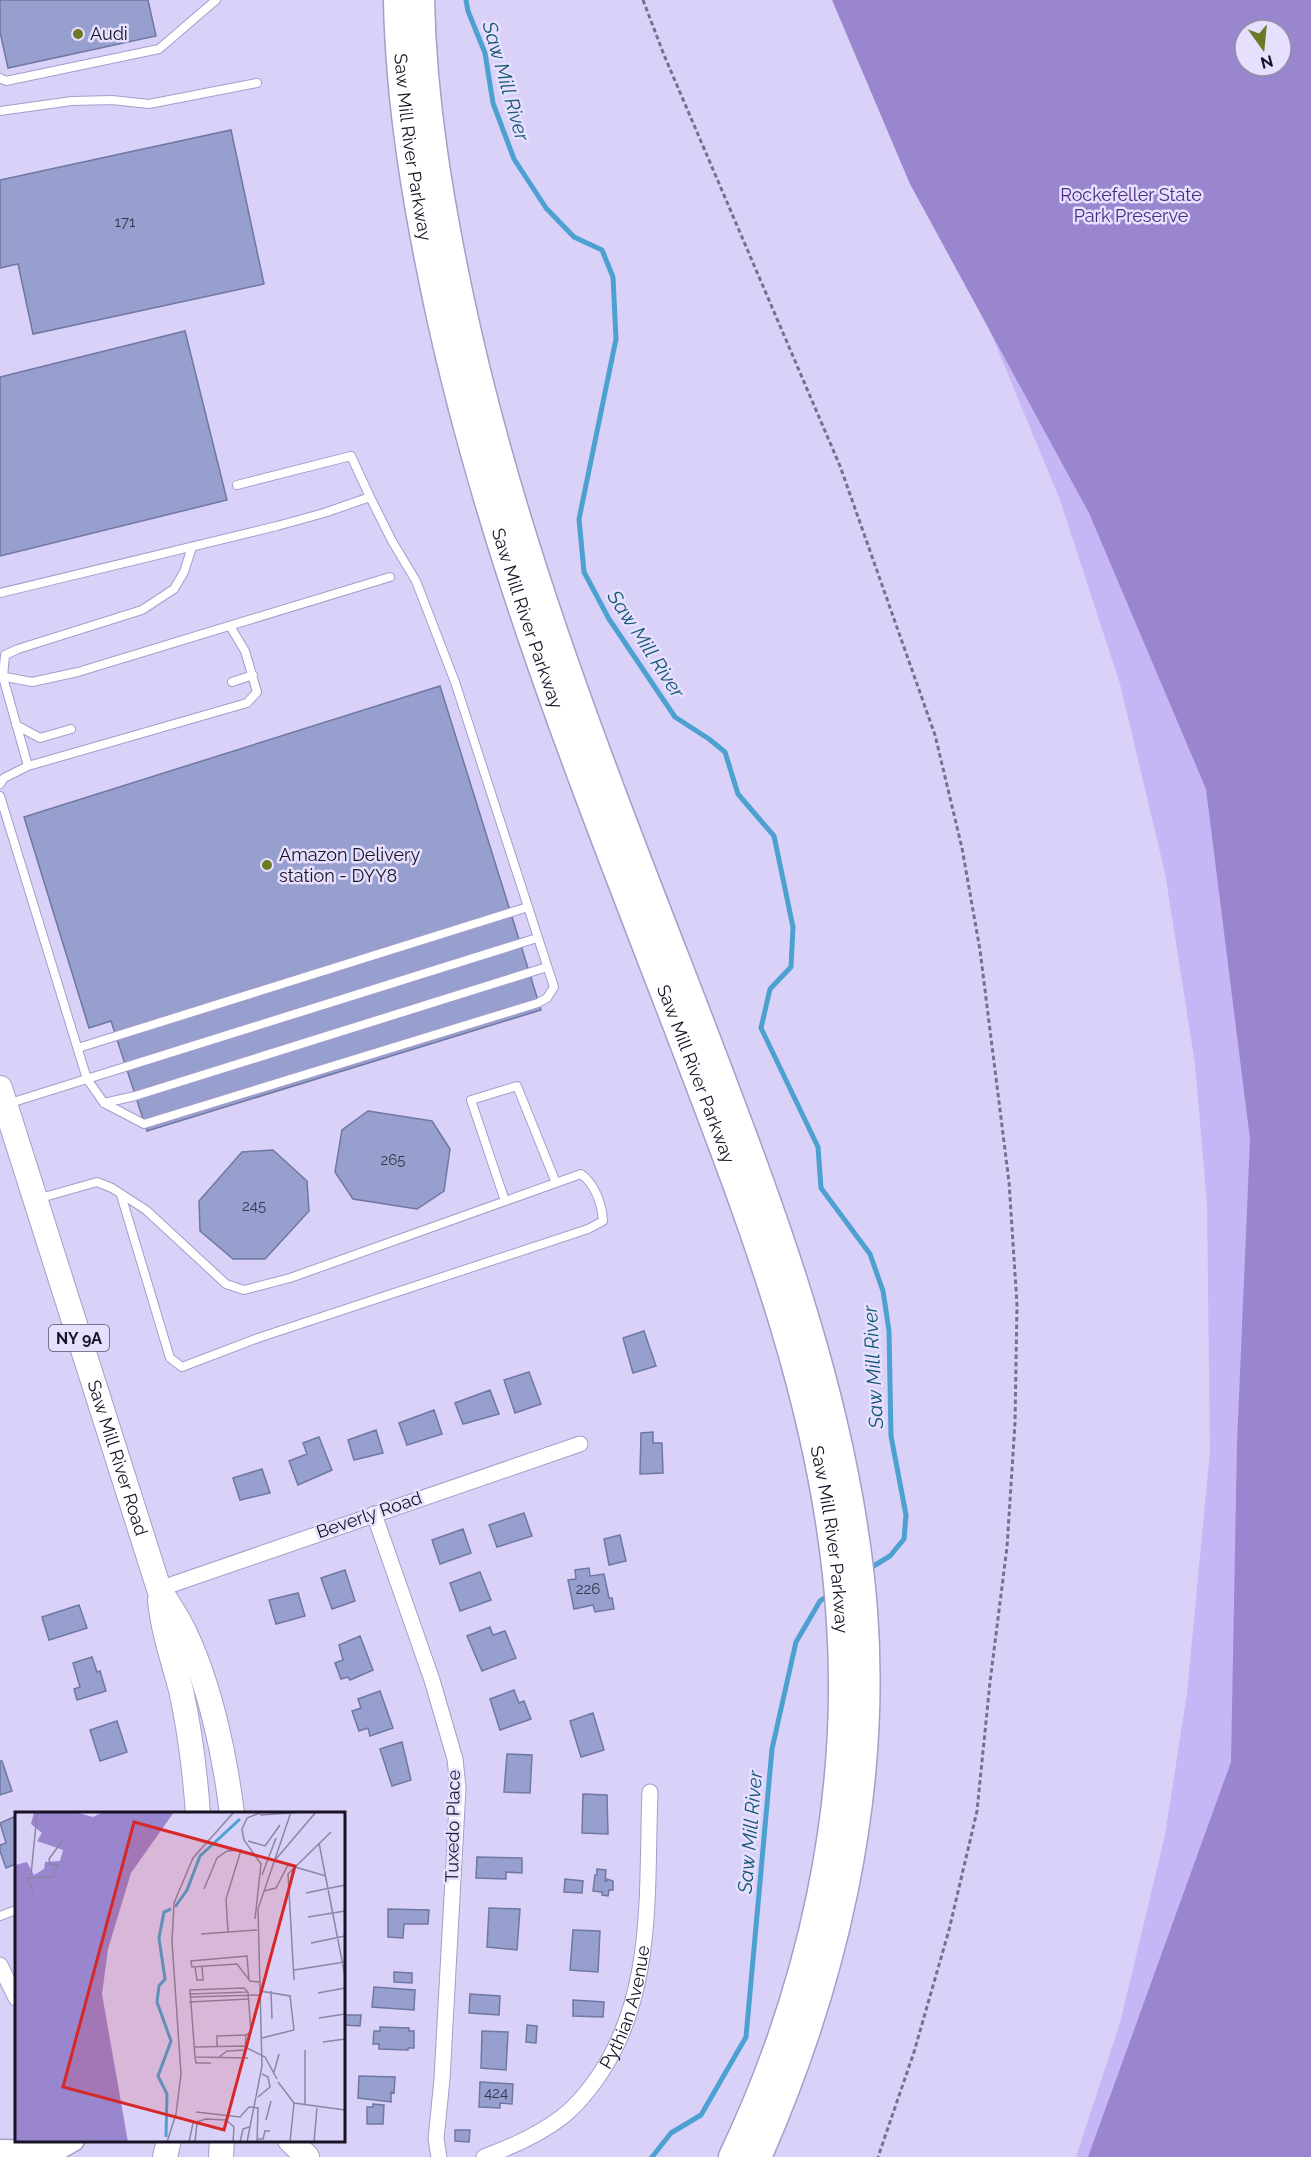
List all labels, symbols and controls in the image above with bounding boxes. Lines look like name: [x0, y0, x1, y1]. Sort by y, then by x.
water label: Saw Mill River: [477, 17, 535, 145]
north arrow: [1233, 18, 1293, 78]
place label: Audi: [90, 23, 128, 44]
marker: Audi: [71, 27, 85, 41]
text: N: [1258, 51, 1275, 73]
street label: Saw Mill River Parkway: [390, 53, 436, 243]
park label: Rockefeller State Park Preserve: [1060, 184, 1202, 226]
house number: 171: [115, 213, 136, 231]
street label: Saw Mill River Parkway: [488, 525, 568, 712]
water label: Saw Mill River: [602, 585, 690, 703]
place label: Amazon Delivery station - DYY8: [279, 844, 420, 886]
marker: Amazon Delivery station - DYY8: [260, 858, 274, 872]
street label: Saw Mill River Parkway: [653, 982, 740, 1166]
house number: 265: [380, 1151, 406, 1169]
house number: 245: [242, 1197, 266, 1215]
water label: Saw Mill River: [858, 1304, 888, 1430]
road number: NY 9A: [49, 1325, 109, 1351]
street label: Saw Mill River Road: [83, 1377, 152, 1538]
street label: Saw Mill River Parkway: [806, 1444, 853, 1634]
street label: Beverly Road: [313, 1487, 424, 1542]
house number: 226: [576, 1580, 600, 1598]
water label: Saw Mill River: [733, 1768, 767, 1895]
street label: Tuxedo Place: [441, 1769, 464, 1882]
inset map: [15, 1812, 345, 2142]
street label: Pythian Avenue: [595, 1944, 653, 2072]
house number: 424: [484, 2084, 508, 2102]

